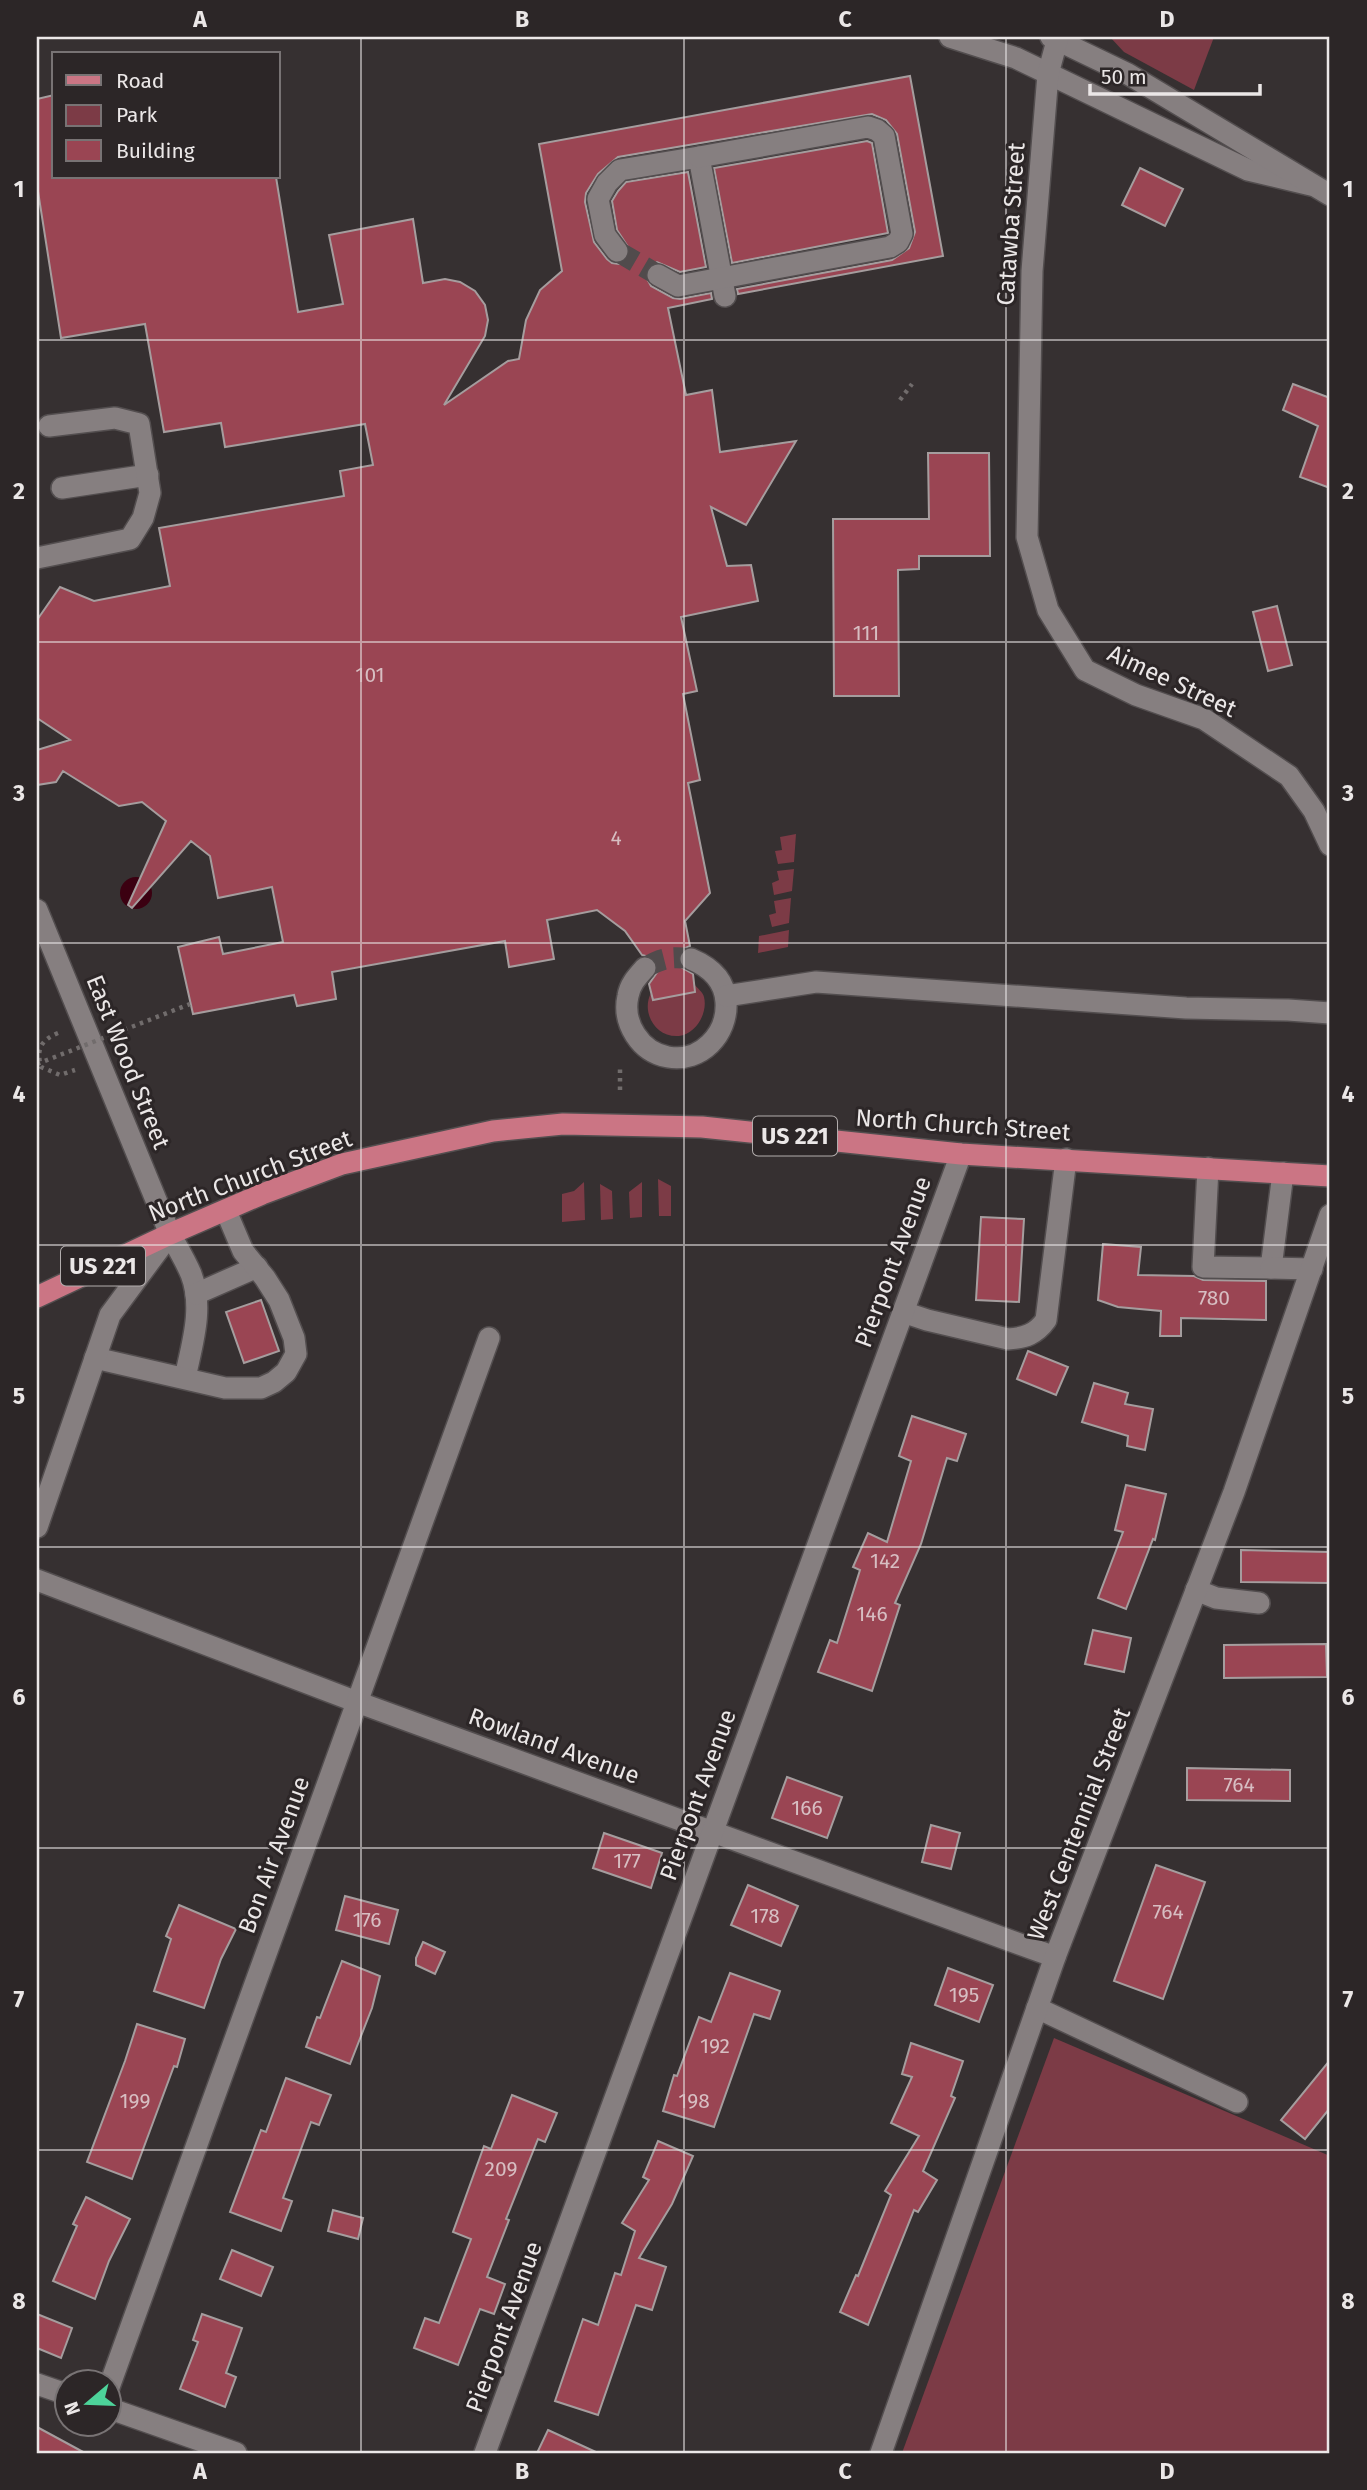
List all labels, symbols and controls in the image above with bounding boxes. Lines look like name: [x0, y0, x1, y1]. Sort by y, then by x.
text: A: [192, 5, 207, 33]
text: B: [515, 5, 529, 33]
text: C: [838, 5, 852, 33]
text: D: [1160, 5, 1175, 33]
legend: [52, 52, 280, 178]
scale bar: [1090, 52, 1260, 96]
text: 50 m: [1101, 64, 1147, 90]
text: Road: [116, 68, 164, 94]
text: Park: [116, 102, 158, 128]
text: Building: [116, 138, 195, 164]
street label: Catawba Street: [991, 141, 1031, 307]
text: 1: [14, 175, 24, 203]
text: 1: [1343, 175, 1353, 203]
text: 2: [13, 477, 25, 505]
text: 2: [1342, 477, 1354, 505]
house number: 111: [853, 620, 879, 646]
street label: Aimee Street: [1103, 639, 1241, 723]
house number: 101: [355, 662, 385, 688]
text: 3: [12, 779, 25, 807]
text: 3: [1341, 779, 1354, 807]
house number: 4: [610, 825, 622, 851]
street label: East Wood Street: [80, 971, 176, 1153]
text: 4: [13, 1080, 26, 1108]
text: 4: [1342, 1080, 1355, 1108]
street label: North Church Street: [855, 1104, 1072, 1147]
road number: US 221: [753, 1116, 837, 1156]
street label: North Church Street: [144, 1124, 356, 1228]
street label: Pierpont Avenue: [849, 1173, 937, 1351]
road number: US 221: [61, 1246, 145, 1286]
house number: 780: [1198, 1285, 1230, 1311]
text: 5: [13, 1382, 25, 1410]
text: 5: [1342, 1382, 1354, 1410]
house number: 142: [870, 1548, 900, 1574]
house number: 146: [856, 1601, 888, 1627]
text: 6: [13, 1683, 26, 1711]
text: 6: [1342, 1683, 1355, 1711]
street label: Rowland Avenue: [465, 1702, 643, 1790]
street label: West Centennial Street: [1022, 1704, 1136, 1944]
street label: Pierpont Avenue: [654, 1706, 742, 1884]
house number: 764: [1223, 1772, 1255, 1798]
street label: Bon Air Avenue: [233, 1773, 315, 1937]
house number: 166: [791, 1795, 823, 1821]
house number: 177: [613, 1848, 641, 1874]
house number: 764: [1152, 1899, 1184, 1925]
house number: 178: [750, 1903, 780, 1929]
house number: 176: [352, 1907, 382, 1933]
house number: 195: [949, 1982, 979, 2008]
text: 7: [14, 1985, 25, 2013]
text: 7: [1343, 1985, 1354, 2013]
house number: 192: [700, 2033, 730, 2059]
house number: 199: [119, 2088, 151, 2114]
house number: 198: [678, 2088, 710, 2114]
house number: 209: [485, 2156, 517, 2182]
street label: Pierpont Avenue: [460, 2238, 548, 2416]
text: 8: [12, 2287, 26, 2315]
text: 8: [1341, 2287, 1355, 2315]
north arrow: [52, 2368, 122, 2438]
text: N: [59, 2399, 85, 2418]
text: A: [192, 2457, 207, 2485]
text: B: [515, 2457, 529, 2485]
text: C: [838, 2457, 852, 2485]
text: D: [1160, 2457, 1175, 2485]

